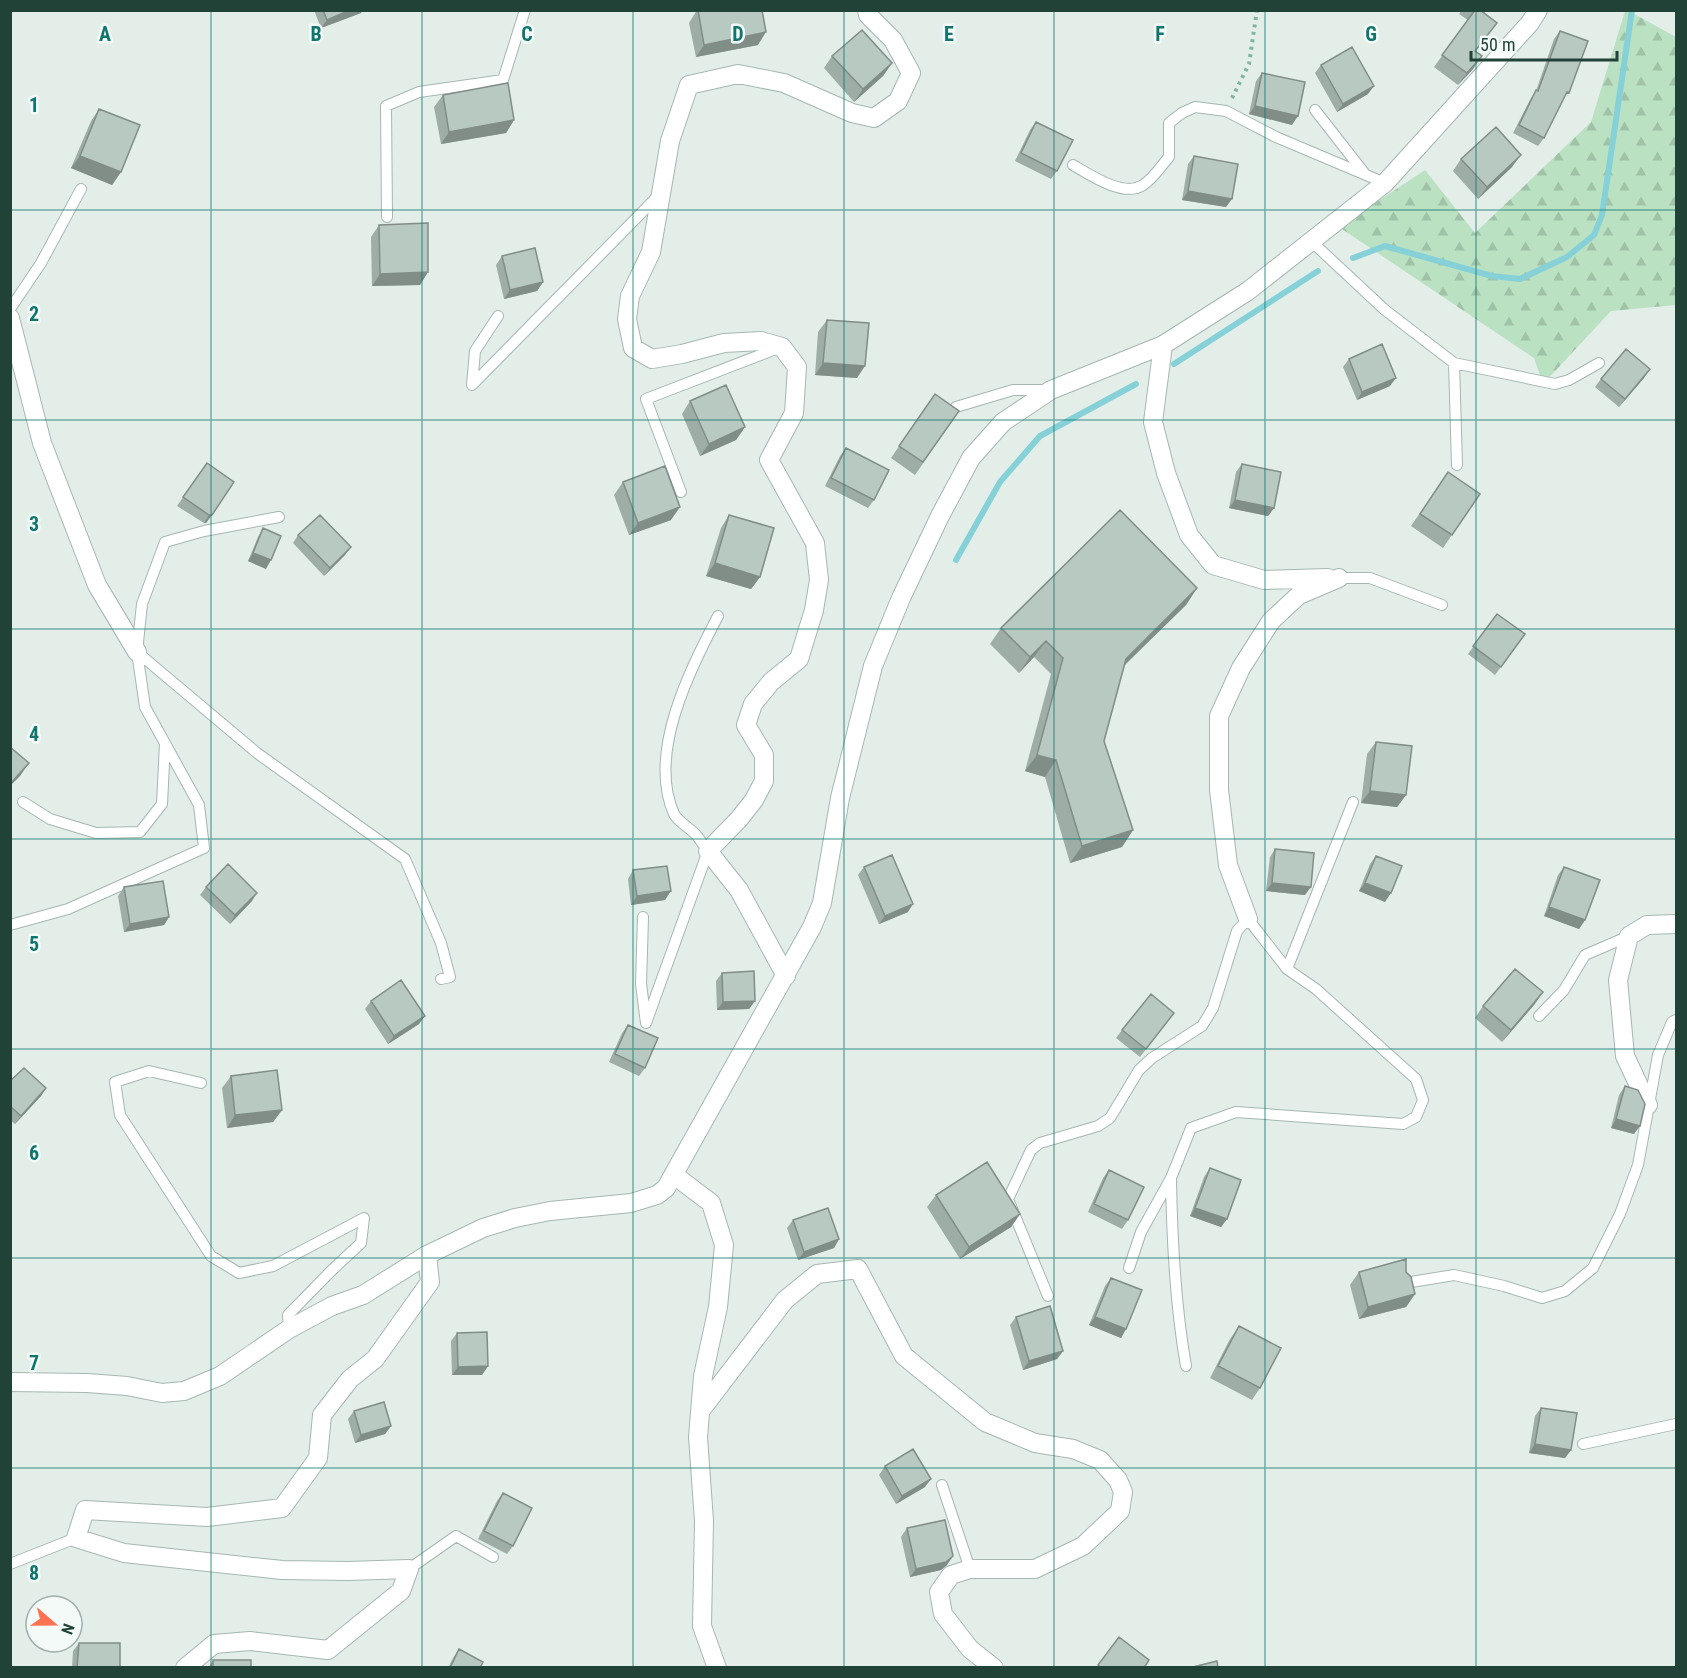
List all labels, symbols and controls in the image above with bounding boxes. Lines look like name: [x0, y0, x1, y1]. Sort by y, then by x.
text: A: [99, 22, 111, 46]
text: B: [310, 22, 322, 46]
text: C: [521, 22, 533, 46]
text: D: [732, 22, 744, 46]
text: E: [944, 22, 954, 46]
text: F: [1155, 22, 1165, 46]
text: G: [1365, 22, 1377, 46]
scale bar: [1471, 24, 1616, 62]
text: 50 m: [1480, 34, 1515, 55]
text: 1: [29, 93, 39, 117]
text: 2: [29, 302, 39, 326]
text: 3: [29, 512, 39, 536]
text: 4: [29, 722, 39, 746]
text: 5: [29, 932, 39, 956]
text: 6: [29, 1141, 39, 1165]
text: 7: [29, 1351, 39, 1375]
text: 8: [29, 1561, 39, 1585]
north arrow: [24, 1594, 84, 1654]
text: N: [57, 1621, 78, 1637]

